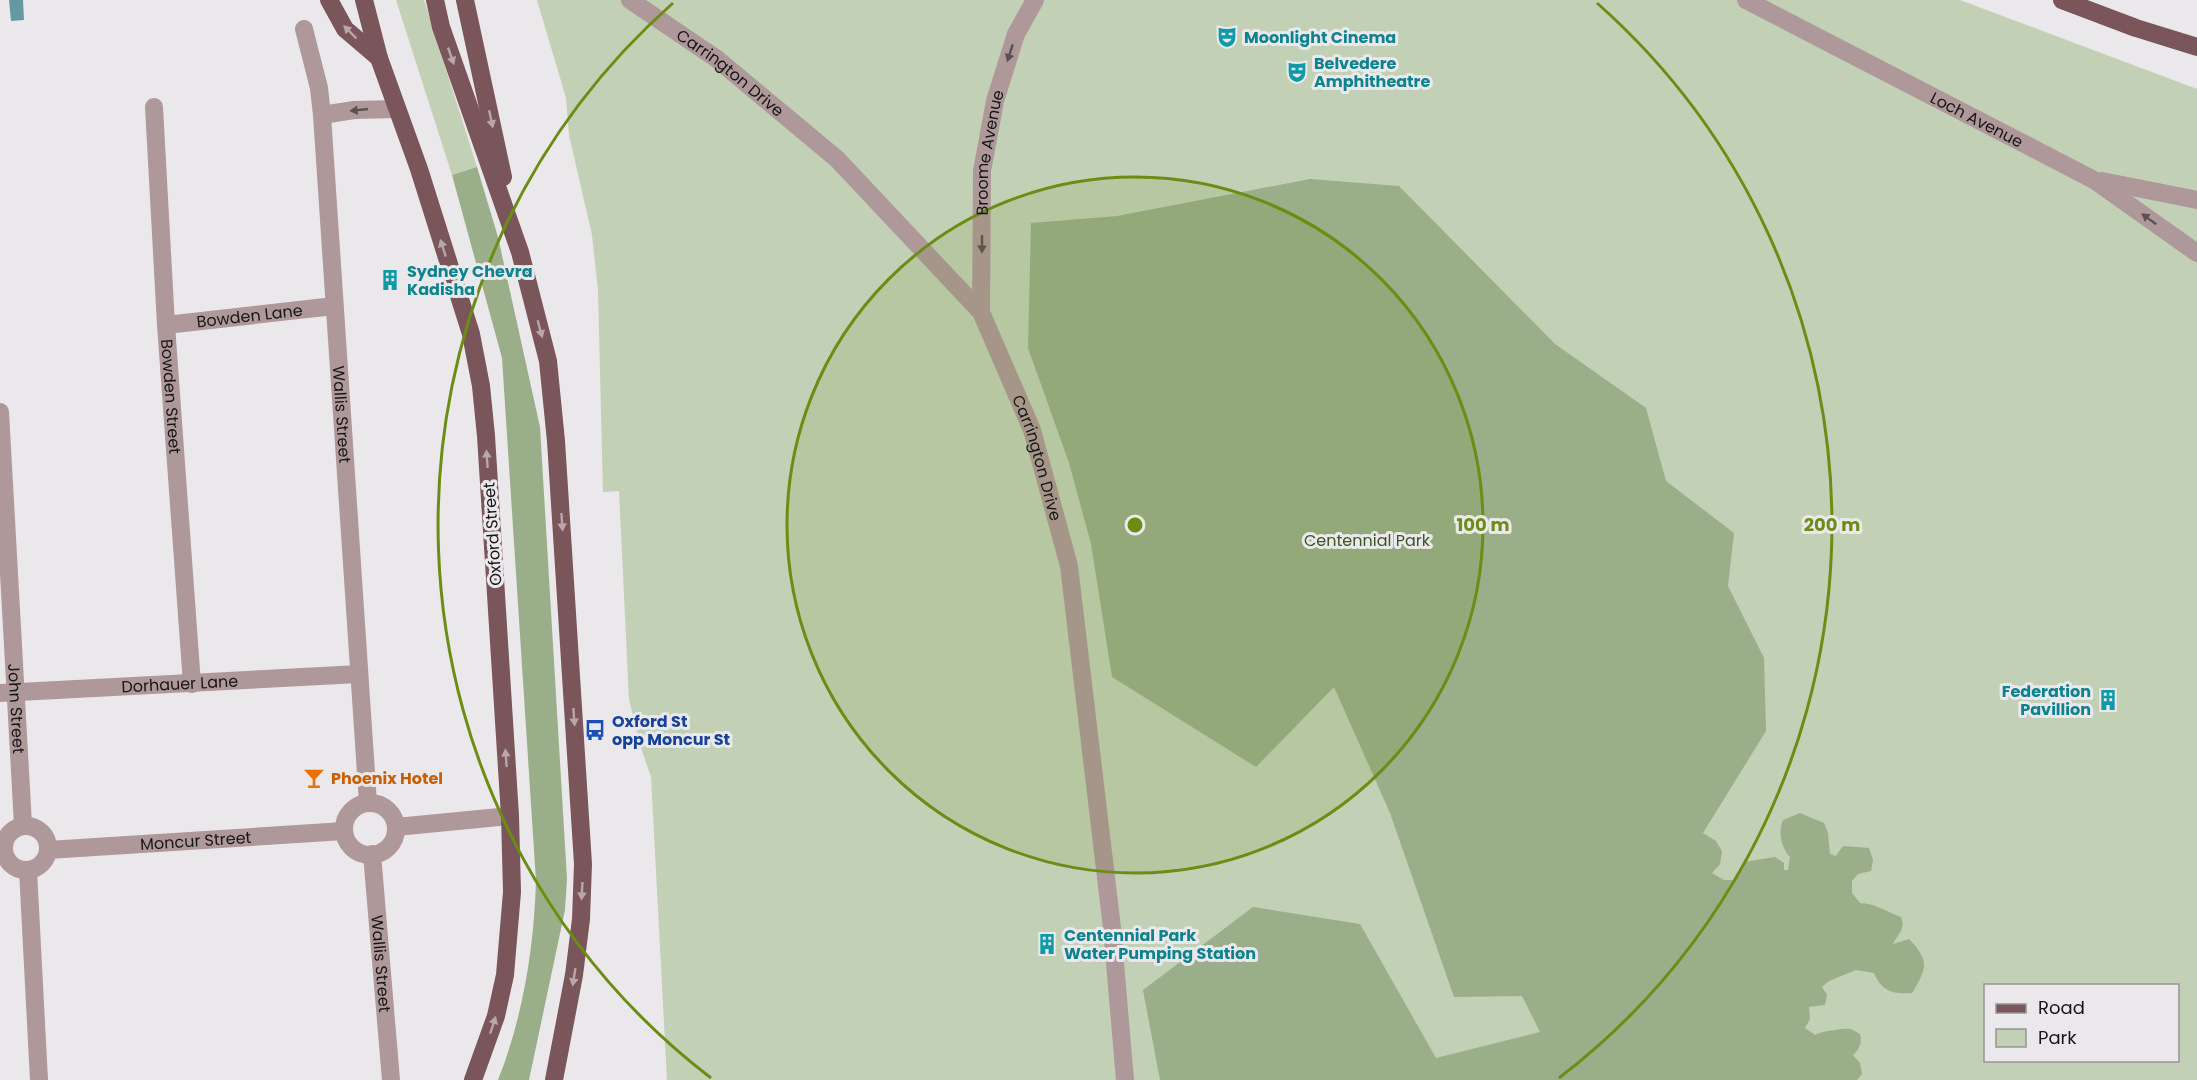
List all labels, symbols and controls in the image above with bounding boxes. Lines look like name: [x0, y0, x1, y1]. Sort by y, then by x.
street label: Carrington Drive: [672, 24, 789, 122]
one-way arrow: [343, 25, 358, 39]
theatre icon: Moonlight Cinema: [1215, 25, 1239, 49]
place label: Moonlight Cinema: [1244, 26, 1396, 49]
one-way arrow: [1005, 44, 1014, 62]
one-way arrow: [446, 47, 456, 65]
place label: Belvedere Amphitheatre: [1314, 52, 1430, 93]
theatre icon: Belvedere Amphitheatre: [1285, 60, 1309, 84]
street label: Loch Avenue: [1926, 86, 2027, 153]
street label: Broome Avenue: [971, 87, 1010, 216]
one-way arrow: [349, 105, 368, 115]
one-way arrow: [487, 109, 496, 128]
one-way arrow: [2142, 213, 2158, 225]
one-way arrow: [977, 235, 987, 254]
one-way arrow: [438, 239, 448, 257]
place label: Sydney Chevra Kadisha: [407, 260, 533, 301]
building icon: Sydney Chevra Kadisha: [378, 268, 402, 292]
street label: Bowden Lane: [195, 299, 304, 333]
one-way arrow: [536, 320, 545, 338]
street label: Bowden Street: [155, 338, 186, 455]
street label: Wallis Street: [327, 365, 356, 464]
street label: Carrington Drive: [1006, 391, 1067, 523]
one-way arrow: [482, 449, 492, 468]
street label: Oxford Street: [477, 481, 508, 586]
text: 100 m: [1456, 512, 1510, 537]
text: 200 m: [1804, 512, 1860, 537]
one-way arrow: [557, 513, 566, 532]
centre of rings: [1125, 515, 1145, 535]
park label: Centennial Park: [1304, 529, 1431, 552]
street label: John Street: [2, 663, 30, 755]
street label: Dorhauer Lane: [121, 669, 239, 699]
place label: Federation Pavillion: [2002, 680, 2091, 721]
building icon: Federation Pavillion: [2096, 688, 2120, 712]
one-way arrow: [569, 707, 579, 726]
place label: Oxford St opp Moncur St: [612, 710, 730, 751]
bus stop icon: Oxford St opp Moncur St: [583, 718, 607, 742]
one-way arrow: [502, 748, 511, 767]
bar icon: Phoenix Hotel: [302, 766, 326, 790]
place label: Phoenix Hotel: [331, 767, 443, 790]
street label: Moncur Street: [139, 826, 252, 856]
one-way arrow: [577, 882, 586, 901]
street label: Wallis Street: [365, 914, 396, 1014]
place label: Centennial Park Water Pumping Station: [1064, 924, 1256, 965]
building icon: Centennial Park Water Pumping Station: [1035, 932, 1059, 956]
one-way arrow: [569, 968, 578, 987]
legend: [1984, 984, 2179, 1062]
text: Road: [2038, 995, 2085, 1020]
one-way arrow: [489, 1016, 498, 1034]
text: Park: [2038, 1025, 2077, 1050]

